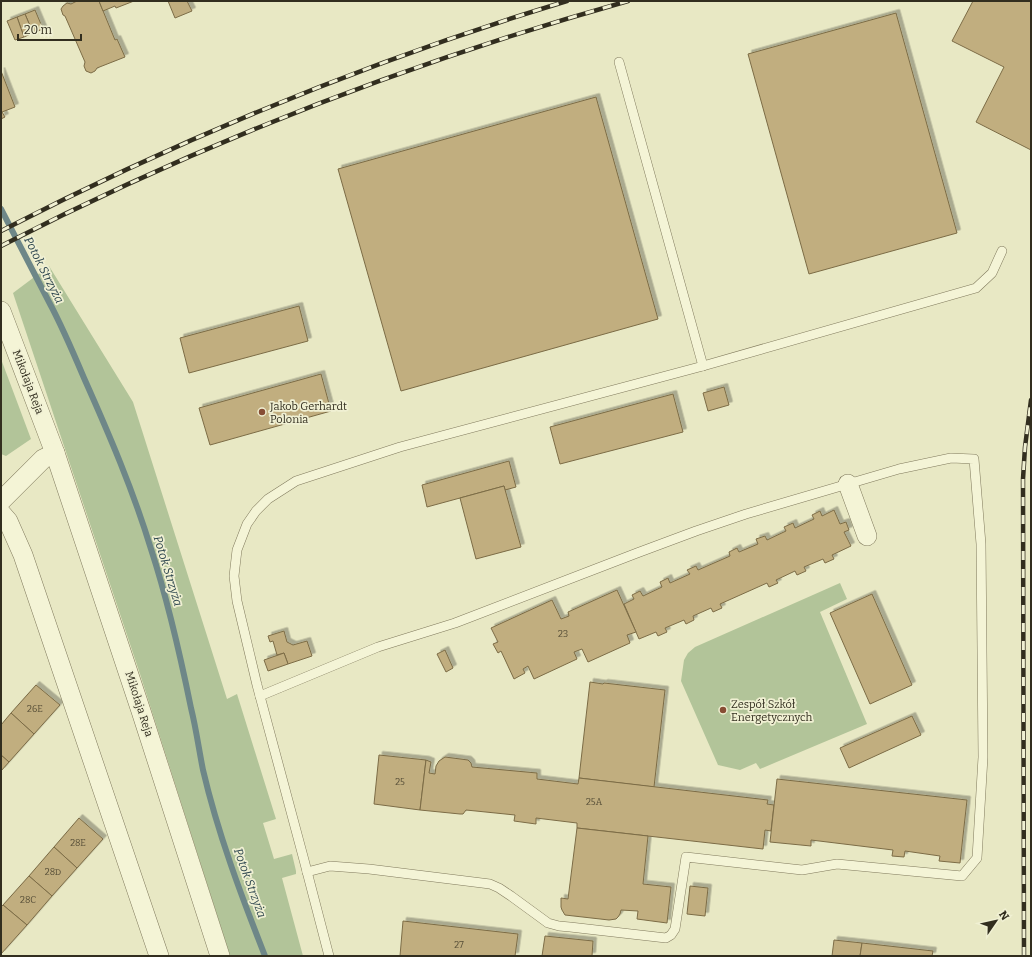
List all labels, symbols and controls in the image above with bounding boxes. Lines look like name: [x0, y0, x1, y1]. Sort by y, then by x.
scale bar: [18, 16, 81, 42]
text: 20 m: [24, 23, 53, 37]
water label: Potok Strzyża: [21, 234, 67, 306]
street label: Mikołaja Reja: [10, 348, 46, 416]
place label: Jakob Gerhardt Polonia: [269, 400, 347, 426]
marker: Jakob Gerhardt Polonia: [257, 407, 267, 417]
water label: Potok Strzyża: [151, 534, 185, 608]
house number: 23: [558, 629, 568, 639]
street label: Mikołaja Reja: [122, 670, 156, 738]
place label: Zespół Szkół Energetycznych: [731, 698, 812, 724]
house number: 26E: [27, 704, 43, 714]
marker: Zespół Szkół Energetycznych: [718, 705, 728, 715]
house number: 25: [395, 777, 405, 787]
house number: 25A: [586, 797, 603, 807]
house number: 28E: [70, 838, 86, 848]
water label: Potok Strzyża: [231, 846, 269, 920]
house number: 28D: [45, 867, 61, 877]
house number: 28C: [20, 895, 36, 905]
north arrow: [976, 901, 1016, 941]
text: N: [996, 909, 1012, 923]
house number: 27: [454, 940, 464, 950]

